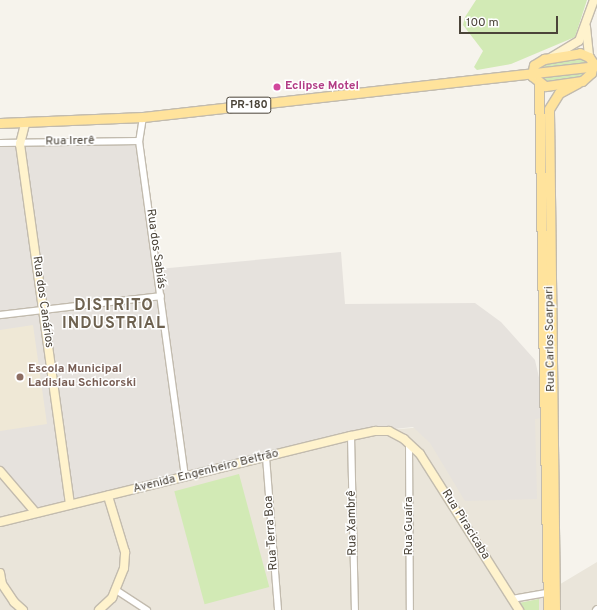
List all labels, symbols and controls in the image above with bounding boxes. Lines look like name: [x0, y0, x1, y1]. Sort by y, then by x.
scale bar: [461, 8, 560, 34]
text: 100 m: [466, 15, 499, 31]
place label: Eclipse Motel: [285, 80, 359, 94]
marker: Eclipse Motel: [272, 82, 282, 92]
road number: PR-180: [226, 96, 272, 114]
street label: Rua Irerê: [45, 134, 95, 150]
street label: Rua dos Sabiás: [142, 208, 168, 290]
street label: Rua dos Canários: [28, 255, 56, 349]
street label: Rua Carlos Scarpari: [543, 286, 559, 392]
district label: DISTRITO INDUSTRIAL: [62, 296, 166, 334]
place label: Escola Municipal Ladislau Schicorski: [28, 363, 136, 391]
marker: Escola Municipal Ladislau Schicorski: [15, 372, 25, 382]
street label: Avenida Engenheiro Beltrão: [132, 447, 280, 497]
street label: Rua Piracicaba: [438, 487, 492, 563]
street label: Rua Xambrê: [345, 490, 361, 556]
street label: Rua Terra Boa: [262, 495, 282, 571]
street label: Rua Guaíra: [403, 497, 417, 555]

